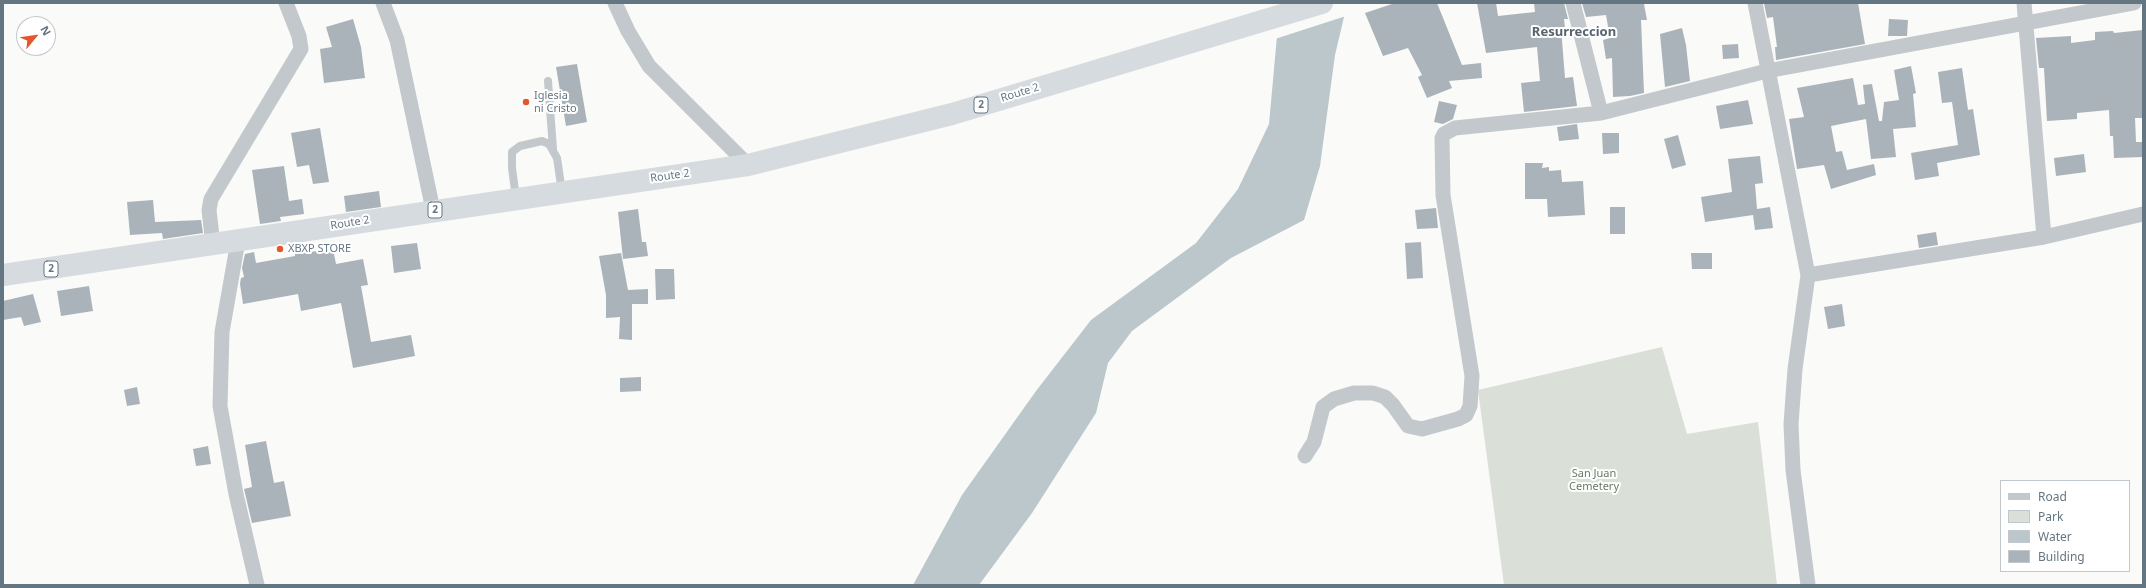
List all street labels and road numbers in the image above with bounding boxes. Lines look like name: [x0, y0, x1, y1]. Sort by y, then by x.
street label: Route 2: [999, 81, 1041, 105]
road number: 2: [974, 97, 988, 113]
street label: Route 2: [649, 167, 691, 185]
road number: 2: [428, 202, 442, 218]
street label: Route 2: [329, 213, 371, 233]
road number: 2: [44, 261, 58, 277]

